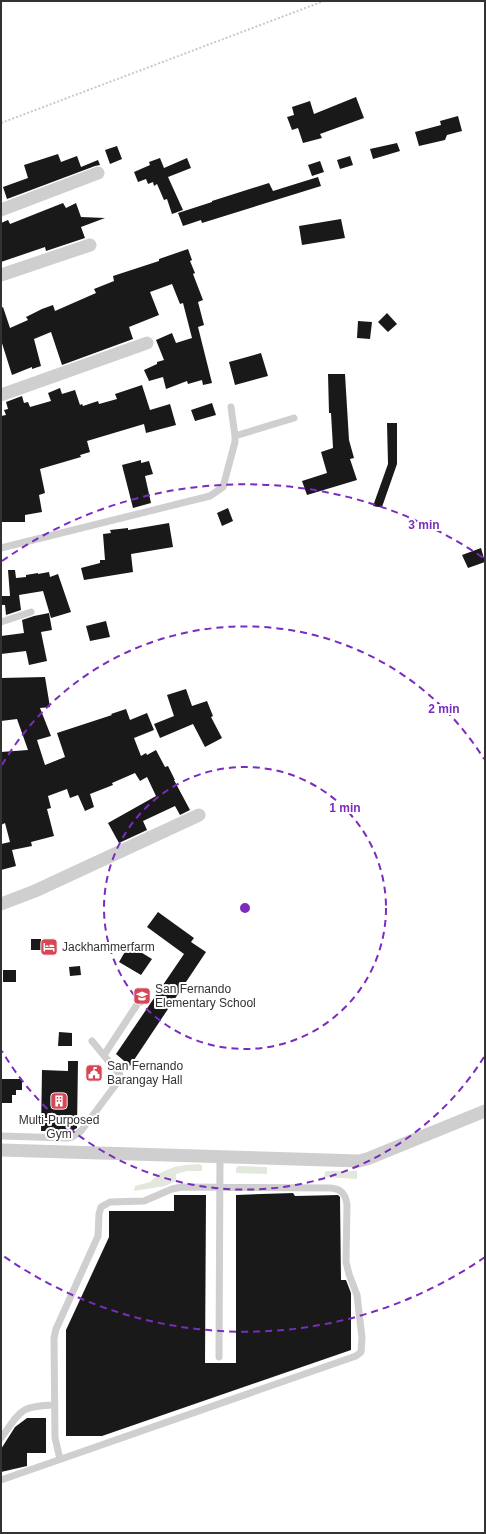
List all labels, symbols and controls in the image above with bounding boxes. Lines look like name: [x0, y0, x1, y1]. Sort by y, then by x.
text: 3 min: [408, 518, 440, 532]
text: 2 min: [428, 702, 460, 716]
text: 1 min: [329, 801, 361, 815]
centre of rings: [238, 901, 252, 915]
hotel icon: Jackhammerfarm: [39, 937, 59, 957]
place label: Jackhammerfarm: [62, 940, 155, 954]
place label: San Fernando Elementary School: [155, 982, 256, 1010]
school or university icon: San Fernando Elementary School: [132, 986, 152, 1006]
place label: San Fernando Barangay Hall: [107, 1059, 183, 1087]
public building icon: San Fernando Barangay Hall: [84, 1063, 104, 1083]
building icon: Multi-Purposed Gym: [49, 1091, 69, 1111]
place label: Multi-Purposed Gym: [19, 1113, 99, 1141]

